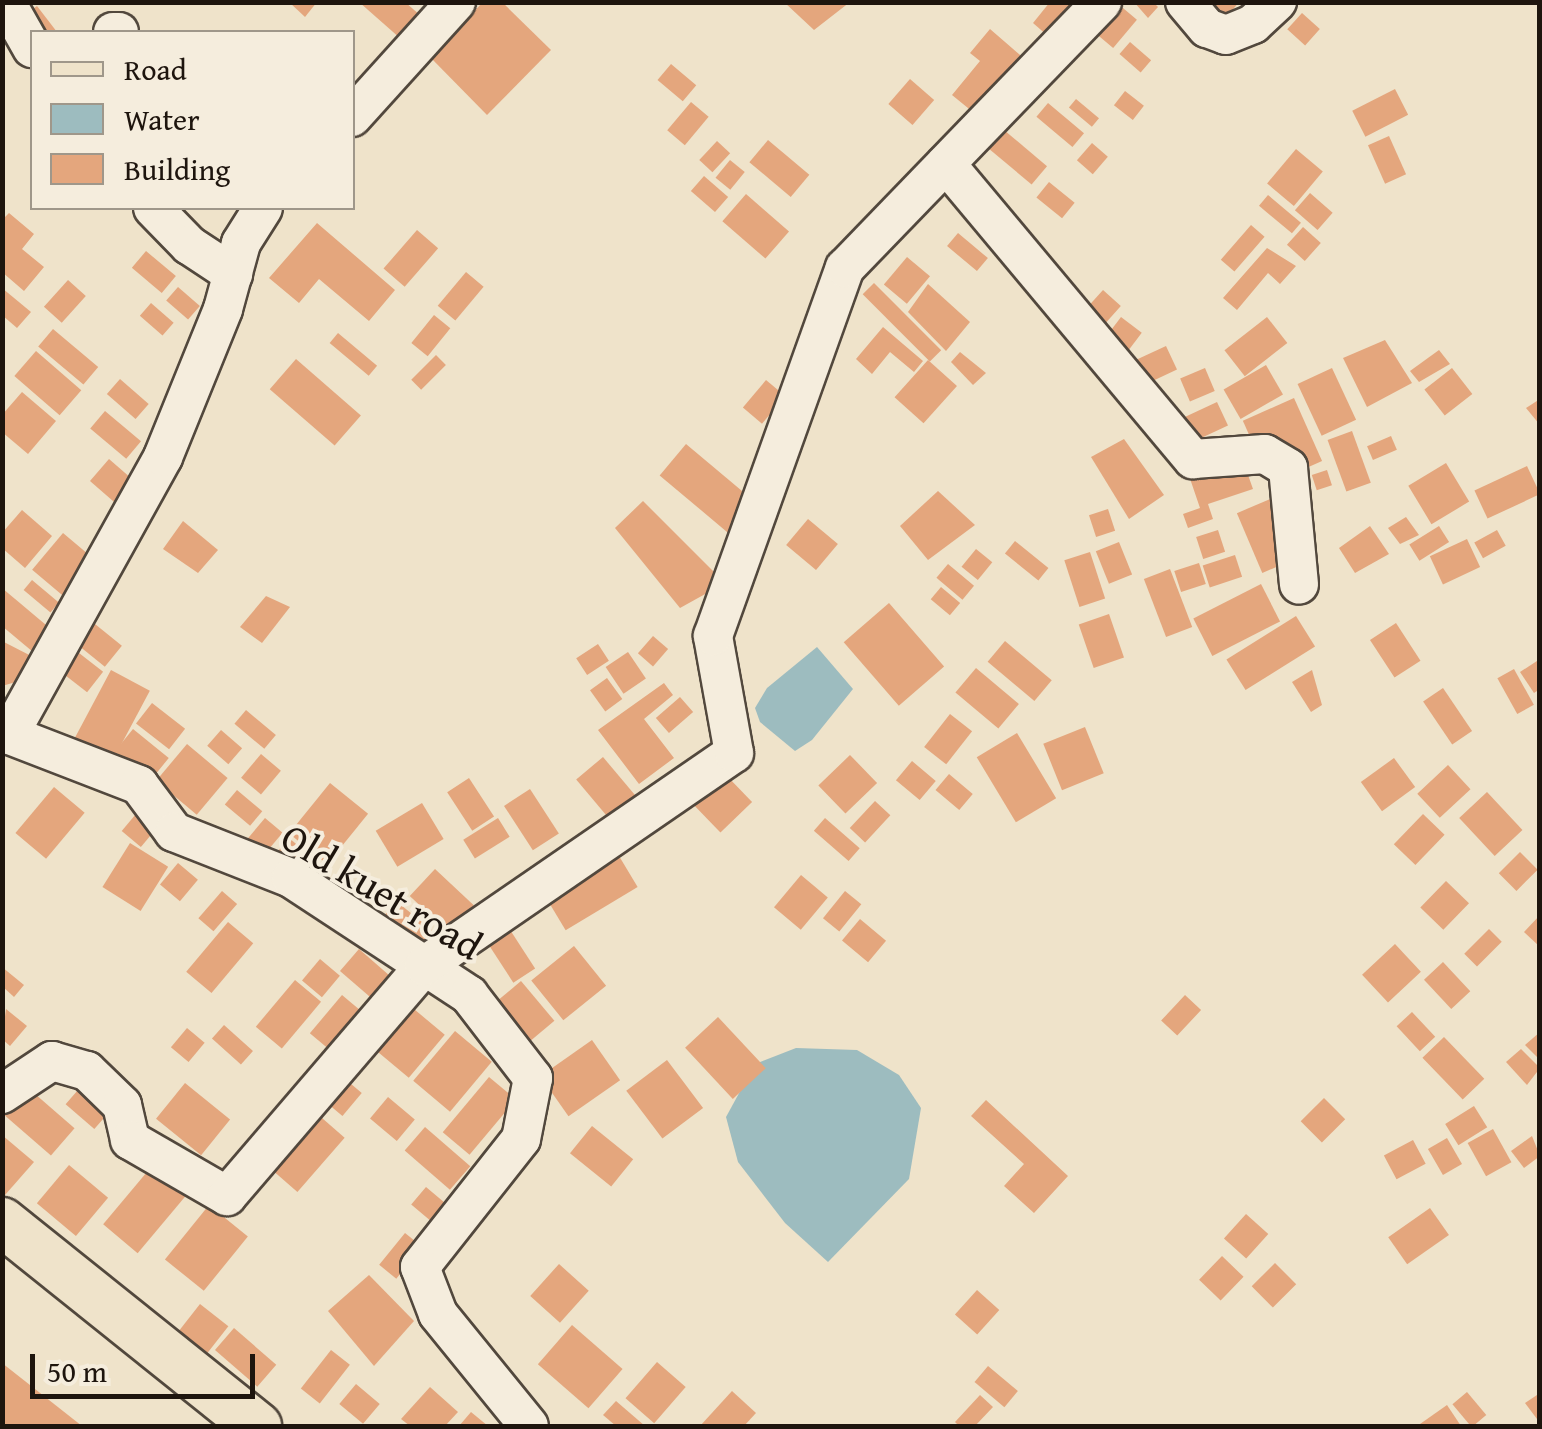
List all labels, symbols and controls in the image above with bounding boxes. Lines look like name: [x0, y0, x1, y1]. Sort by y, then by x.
legend: [30, 30, 355, 210]
text: Road: [124, 47, 187, 91]
text: Water: [124, 97, 200, 141]
text: Building: [124, 147, 230, 191]
street label: Old kuet road: [273, 812, 491, 970]
scale bar: [35, 1334, 260, 1396]
text: 50 m: [47, 1349, 107, 1393]

